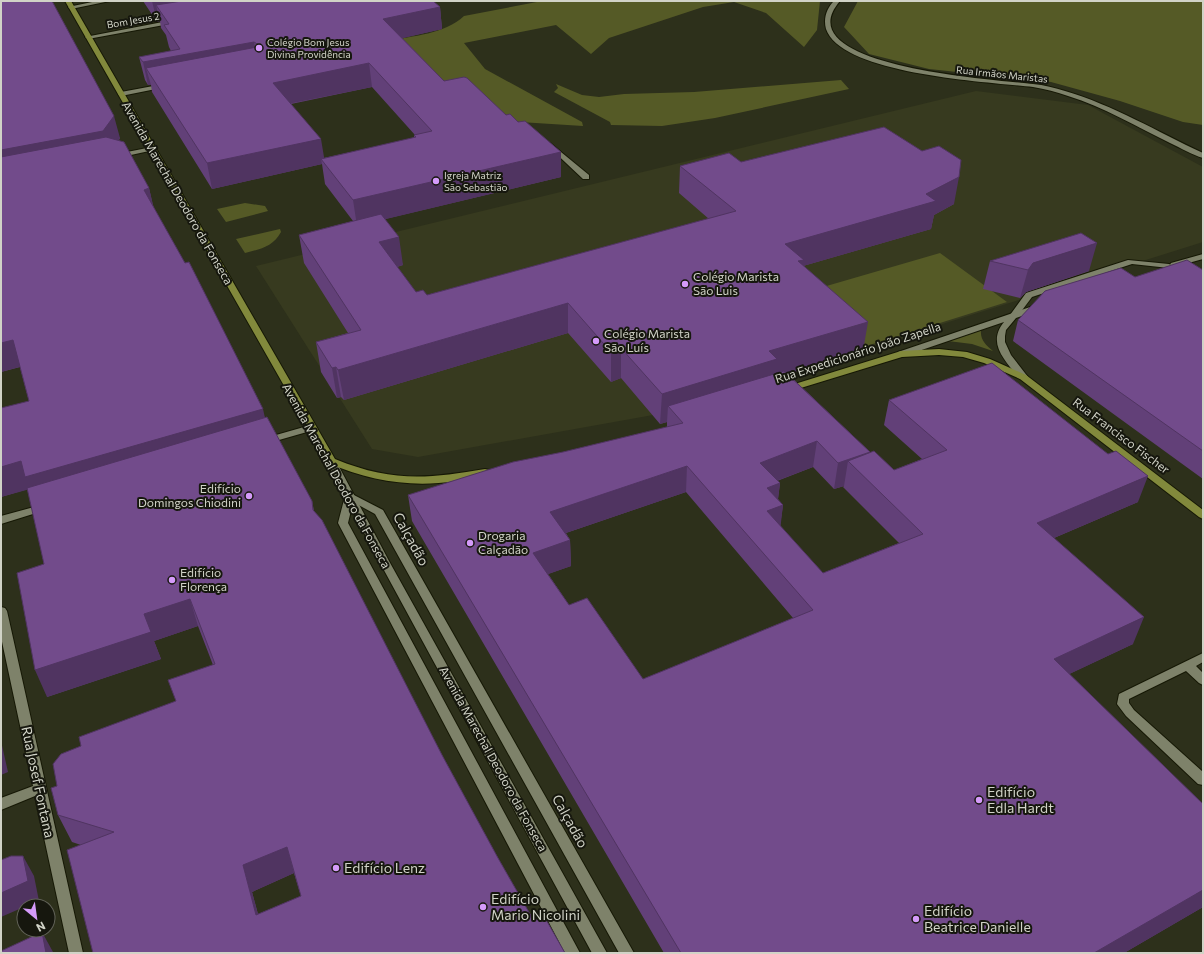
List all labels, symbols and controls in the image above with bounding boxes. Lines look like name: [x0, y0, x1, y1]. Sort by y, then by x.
street label: Bom Jesus 2: [106, 9, 161, 31]
place label: Colégio Bom Jesus Divina Providência: [267, 36, 351, 60]
marker: Colégio Bom Jesus Divina Providência: [254, 43, 264, 53]
street label: Rua Irmãos Maristas: [956, 63, 1049, 85]
street label: Avenida Marechal Deodoro da Fonseca: [119, 98, 236, 287]
place label: Igreja Matriz São Sebastião: [444, 169, 508, 193]
marker: Igreja Matriz São Sebastião: [431, 176, 441, 186]
place label: Colégio Marista São Luis: [693, 269, 779, 297]
marker: Colégio Marista São Luis: [680, 279, 690, 289]
street label: Rua Expedicionário João Zapella: [773, 319, 943, 386]
place label: Colégio Marista São Luís: [604, 326, 690, 354]
marker: Colégio Marista São Luís: [591, 336, 601, 346]
street label: Avenida Marechal Deodoro da Fonseca: [280, 381, 394, 570]
street label: Rua Francisco Fischer: [1071, 394, 1173, 476]
place label: Edifício Domingos Chiodini: [138, 481, 241, 509]
marker: Edifício Domingos Chiodini: [244, 491, 254, 501]
street label: Calçadão: [390, 509, 433, 568]
place label: Drogaria Calçadão: [478, 528, 528, 556]
marker: Drogaria Calçadão: [465, 538, 475, 548]
place label: Edifício Florença: [180, 565, 227, 593]
marker: Edifício Florença: [167, 575, 177, 585]
street label: Avenida Marechal Deodoro da Fonseca: [437, 664, 551, 853]
street label: Rua Josef Fontana: [18, 724, 59, 839]
place label: Edifício Edla Hardt: [987, 783, 1054, 816]
street label: Calçadão: [549, 791, 592, 850]
marker: Edifício Edla Hardt: [974, 795, 984, 805]
place label: Edifício Lenz: [344, 859, 425, 876]
marker: Edifício Lenz: [331, 863, 341, 873]
place label: Edifício Mario Nicolini: [491, 890, 580, 923]
north arrow: [16, 898, 56, 938]
marker: Edifício Mario Nicolini: [478, 902, 488, 912]
place label: Edifício Beatrice Danielle: [924, 902, 1031, 935]
marker: Edifício Beatrice Danielle: [911, 914, 921, 924]
text: N: [34, 919, 48, 935]

